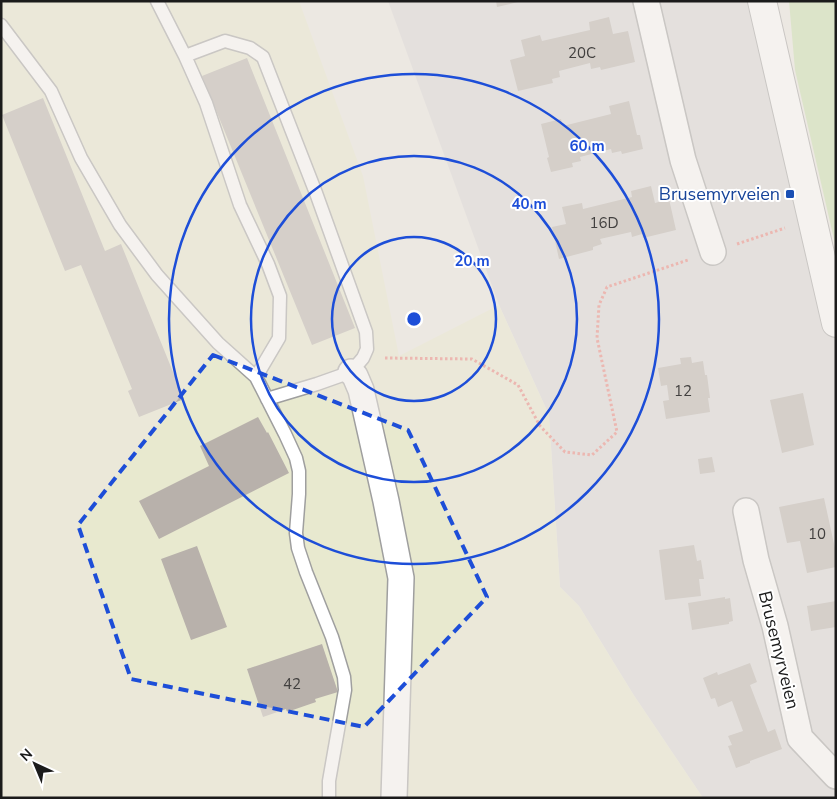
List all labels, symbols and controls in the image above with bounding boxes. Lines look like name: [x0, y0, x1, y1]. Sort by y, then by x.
house number: 20C: [568, 43, 596, 63]
text: 60 m: [569, 136, 605, 156]
place label: Brusemyrveien: [659, 182, 780, 206]
marker: Brusemyrveien: [784, 188, 796, 200]
text: 40 m: [511, 194, 547, 214]
house number: 16D: [589, 213, 619, 233]
text: 20 m: [454, 251, 490, 271]
centre of rings: [405, 310, 423, 328]
house number: 12: [674, 381, 692, 401]
house number: 10: [808, 524, 826, 544]
street label: Brusemyrveien: [753, 588, 805, 712]
house number: 42: [283, 674, 301, 694]
north arrow: [10, 739, 60, 789]
text: N: [16, 745, 37, 765]

